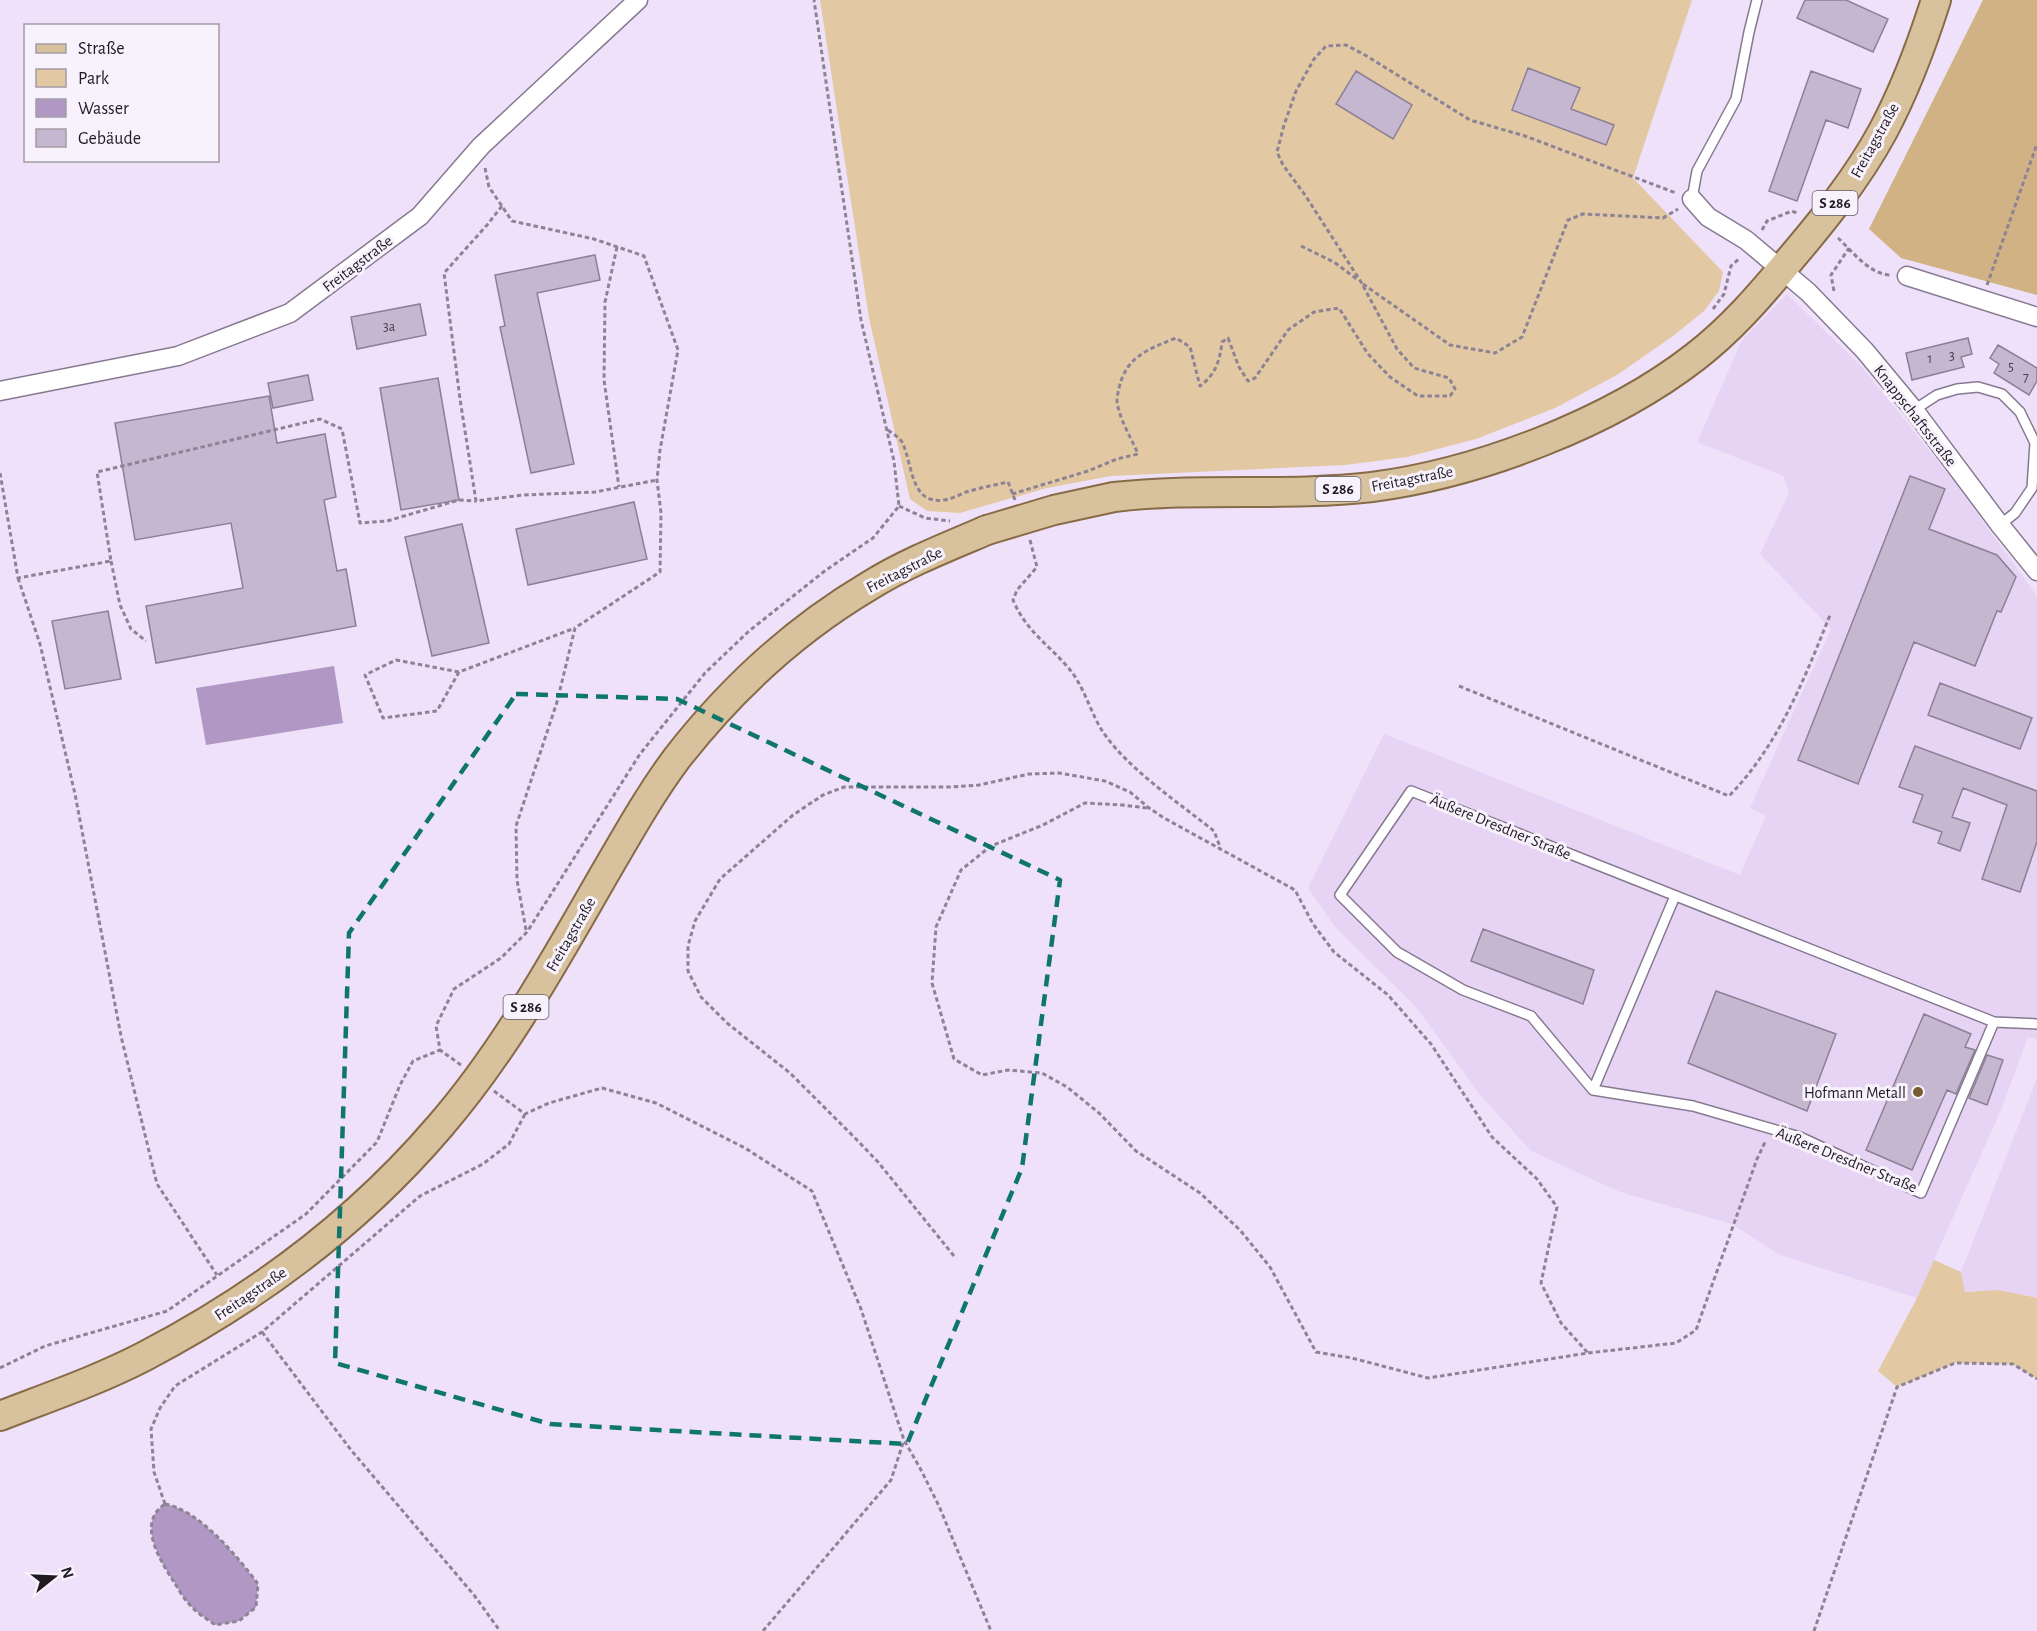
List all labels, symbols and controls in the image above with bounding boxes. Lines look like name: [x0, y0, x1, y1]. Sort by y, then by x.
legend: [24, 24, 219, 162]
text: Straße: [78, 40, 124, 58]
text: Park: [78, 70, 110, 88]
text: Wasser: [78, 100, 129, 118]
street label: Freitagstraße: [1848, 100, 1902, 181]
text: Gebäude: [78, 130, 141, 148]
road number: S 286: [1812, 191, 1858, 215]
street label: Freitagstraße: [320, 233, 395, 295]
house number: 3a: [383, 320, 396, 334]
house number: 3: [1949, 349, 1955, 363]
house number: 1: [1928, 352, 1932, 366]
house number: 5: [2008, 360, 2014, 374]
street label: Knappschaftsstraße: [1871, 362, 1960, 469]
house number: 7: [2023, 370, 2029, 384]
street label: Freitagstraße: [1370, 463, 1454, 495]
road number: S 286: [1316, 477, 1360, 501]
street label: Freitagstraße: [864, 544, 945, 596]
street label: Äußere Dresdner Straße: [1428, 790, 1574, 862]
street label: Freitagstraße: [543, 895, 598, 974]
road number: S 286: [504, 995, 548, 1019]
place label: Hofmann Metall: [1804, 1085, 1906, 1101]
marker: Hofmann Metall: [1911, 1085, 1925, 1099]
street label: Äußere Dresdner Straße: [1774, 1123, 1920, 1195]
street label: Freitagstraße: [212, 1264, 289, 1324]
north arrow: [24, 1547, 84, 1607]
text: N: [58, 1565, 77, 1580]

